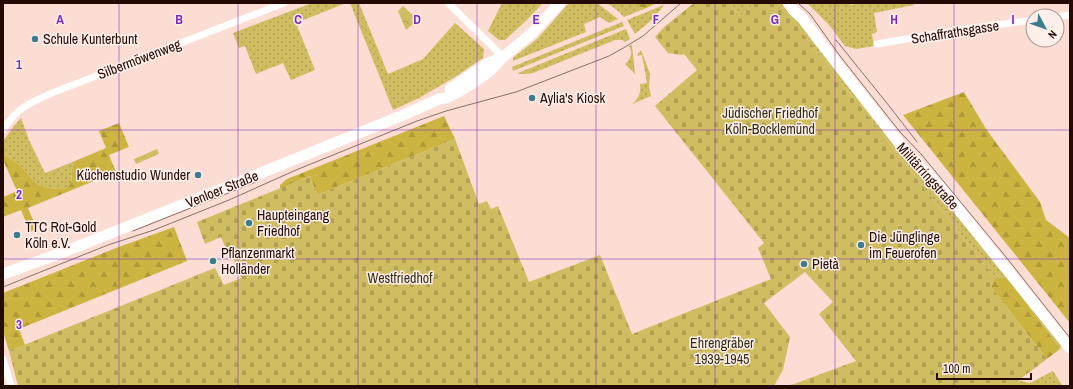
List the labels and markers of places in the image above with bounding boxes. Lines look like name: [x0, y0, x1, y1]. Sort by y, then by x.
place label: Schule Kunterbunt: [43, 30, 137, 48]
marker: Schule Kunterbunt: [30, 34, 40, 44]
place label: Aylia's Kiosk: [539, 89, 605, 107]
marker: Aylia's Kiosk: [527, 93, 537, 103]
place label: Küchenstudio Wunder: [77, 166, 190, 184]
marker: Küchenstudio Wunder: [193, 170, 203, 180]
place label: Haupteingang Friedhof: [257, 206, 330, 240]
place label: TTC Rot-Gold Köln e.V.: [25, 218, 96, 252]
marker: Haupteingang Friedhof: [244, 218, 254, 228]
place label: Die Jünglinge im Feuerofen: [869, 228, 940, 262]
marker: TTC Rot-Gold Köln e.V.: [12, 230, 22, 240]
marker: Die Jünglinge im Feuerofen: [856, 240, 866, 250]
place label: Pflanzenmarkt Holländer: [221, 244, 294, 278]
place label: Pietà: [812, 255, 839, 273]
marker: Pflanzenmarkt Holländer: [208, 256, 218, 266]
marker: Pietà: [799, 259, 809, 269]

